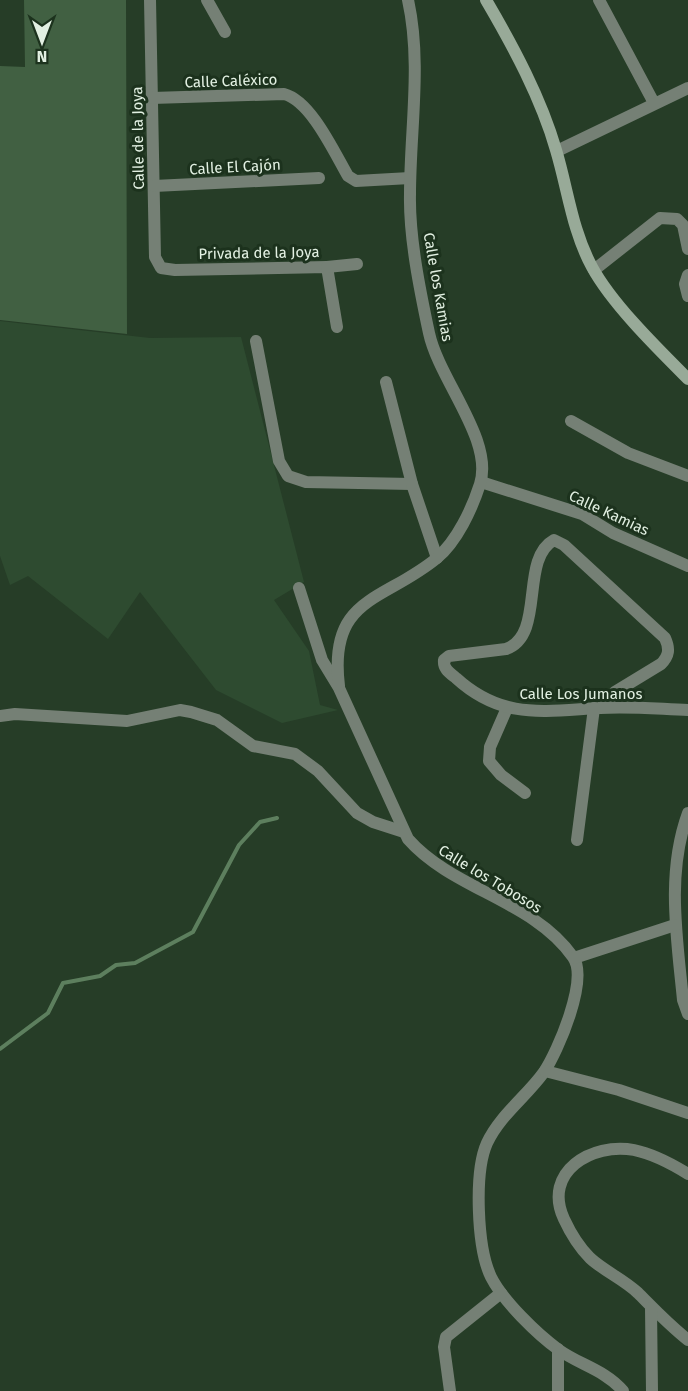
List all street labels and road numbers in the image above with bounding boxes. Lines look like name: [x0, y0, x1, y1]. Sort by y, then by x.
street label: Calle Caléxico: [184, 70, 278, 92]
street label: Calle de la Joya: [128, 86, 148, 190]
street label: Calle El Cajón: [189, 156, 281, 178]
street label: Calle los Kamias: [420, 231, 456, 343]
street label: Privada de la Joya: [198, 243, 320, 263]
street label: Calle Kamias: [566, 487, 652, 539]
street label: Calle Los Jumanos: [520, 685, 642, 703]
street label: Calle los Tobosos: [435, 841, 545, 917]

